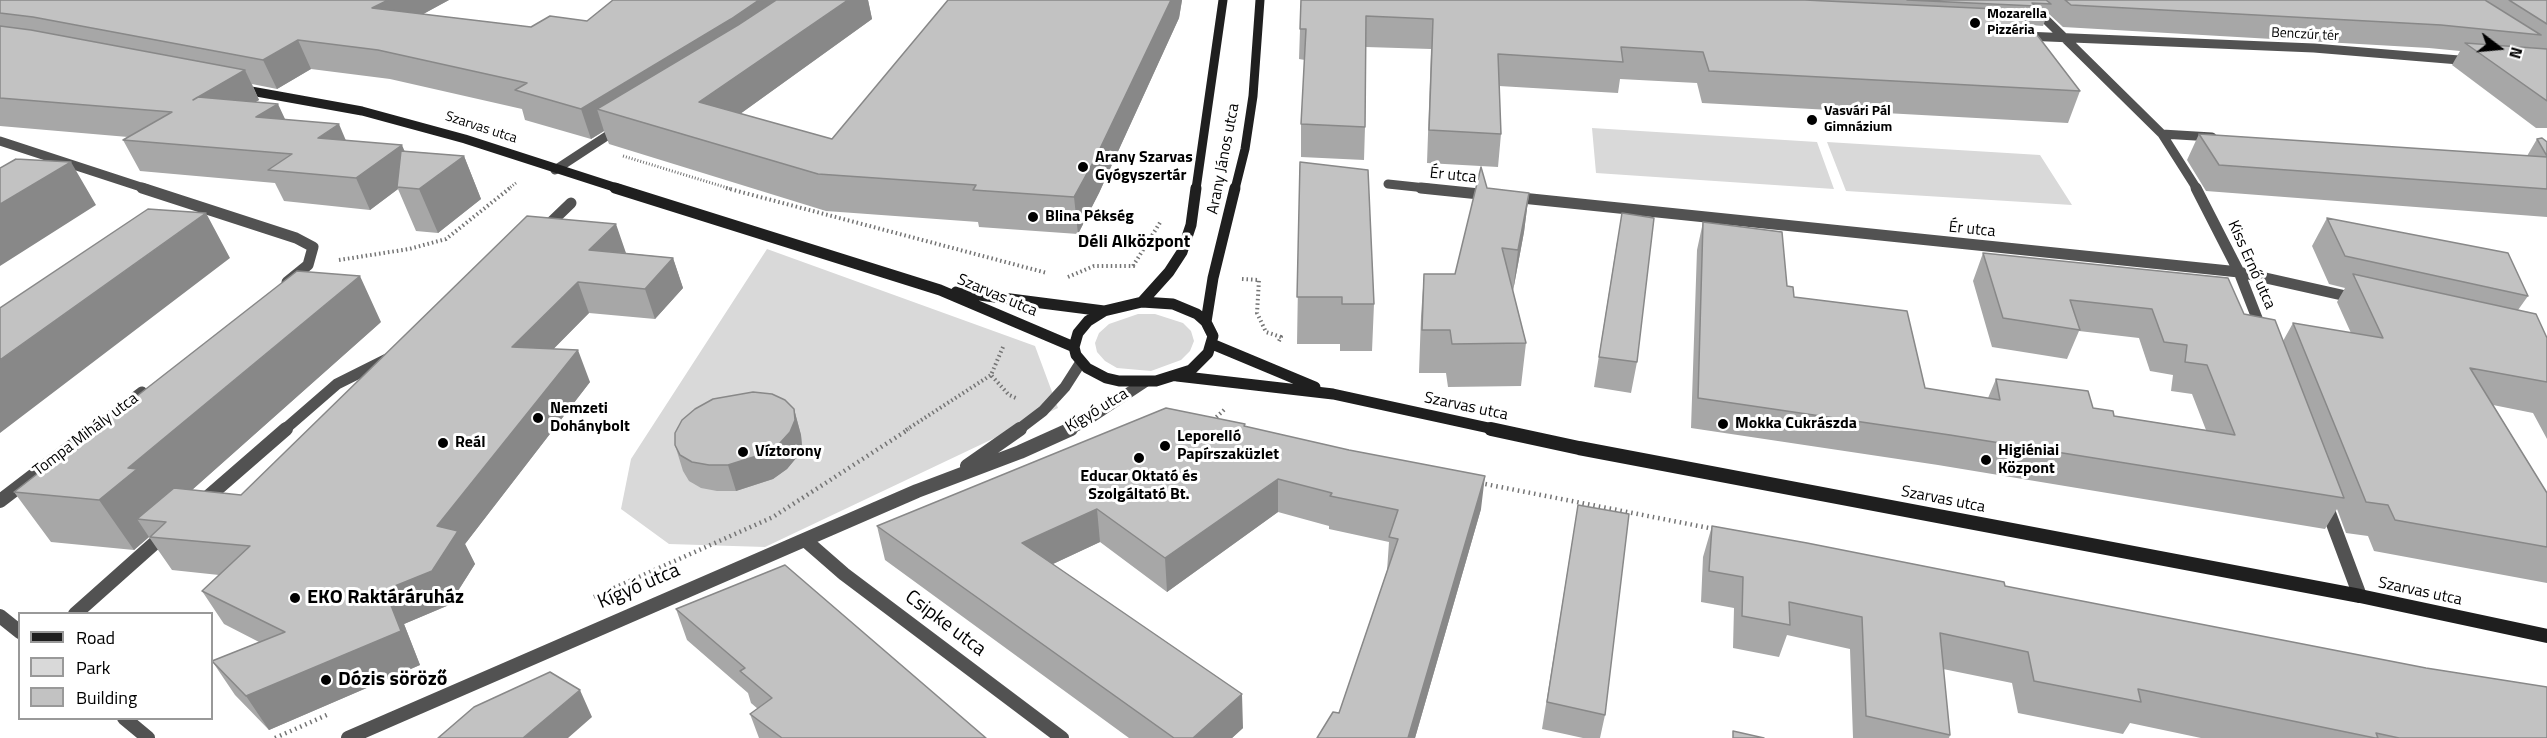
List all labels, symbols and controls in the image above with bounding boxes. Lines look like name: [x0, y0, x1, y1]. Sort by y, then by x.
place label: Mozarella Pizzéria: [1987, 7, 2047, 40]
marker: Mozarella Pizzéria: [1968, 16, 1982, 30]
north arrow: [2469, 18, 2529, 78]
street label: Benczúr tér: [2271, 25, 2339, 45]
text: N: [2503, 44, 2529, 62]
street label: Arany János utca: [1204, 102, 1244, 216]
place label: Vasvári Pál Gimnázium: [1824, 104, 1892, 136]
street label: Szarvas utca: [443, 109, 519, 147]
marker: Vasvári Pál Gimnázium: [1805, 113, 1819, 127]
place label: Arany Szarvas Gyógyszertár: [1095, 148, 1193, 186]
marker: Arany Szarvas Gyógyszertár: [1076, 160, 1090, 174]
street label: Ér utca: [1429, 164, 1477, 188]
place label: Blina Pékség: [1045, 207, 1134, 227]
marker: Blina Pékség: [1026, 210, 1040, 224]
street label: Ér utca: [1948, 218, 1996, 242]
street label: Kiss Ernő utca: [2223, 218, 2279, 312]
district label: Déli Alközpont: [1078, 232, 1190, 254]
street label: Szarvas utca: [954, 271, 1040, 321]
street label: Kígyó utca: [1062, 385, 1132, 437]
street label: Tompa Mihály utca: [30, 389, 142, 481]
street label: Szarvas utca: [1422, 389, 1510, 425]
place label: Nemzeti Dohánybolt: [550, 399, 630, 437]
marker: Nemzeti Dohánybolt: [531, 411, 545, 425]
place label: Mokka Cukrászda: [1735, 414, 1857, 434]
marker: Mokka Cukrászda: [1716, 417, 1730, 431]
place label: Leporelló Papírszaküzlet: [1177, 427, 1279, 465]
place label: Reál: [455, 433, 485, 453]
marker: Reál: [436, 436, 450, 450]
marker: Leporelló Papírszaküzlet: [1158, 439, 1172, 453]
place label: Higiéniai Központ: [1998, 441, 2059, 479]
place label: Víztorony: [755, 442, 822, 462]
marker: Víztorony: [736, 445, 750, 459]
marker: Educar Oktató és Szolgáltató Bt.: [1132, 451, 1146, 465]
marker: Higiéniai Központ: [1979, 453, 1993, 467]
place label: Educar Oktató és Szolgáltató Bt.: [1080, 467, 1198, 505]
street label: Szarvas utca: [1899, 482, 1987, 518]
street label: Kígyó utca: [594, 559, 684, 615]
street label: Szarvas utca: [2376, 574, 2464, 610]
place label: EKO Raktáráruház: [307, 586, 464, 610]
street label: Csipke utca: [900, 586, 990, 662]
marker: EKO Raktáráruház: [288, 591, 302, 605]
legend: [18, 612, 213, 720]
text: Road: [76, 624, 115, 651]
text: Park: [76, 654, 110, 681]
place label: Dózis söröző: [338, 668, 447, 692]
marker: Dózis söröző: [319, 673, 333, 687]
text: Building: [76, 684, 137, 711]

